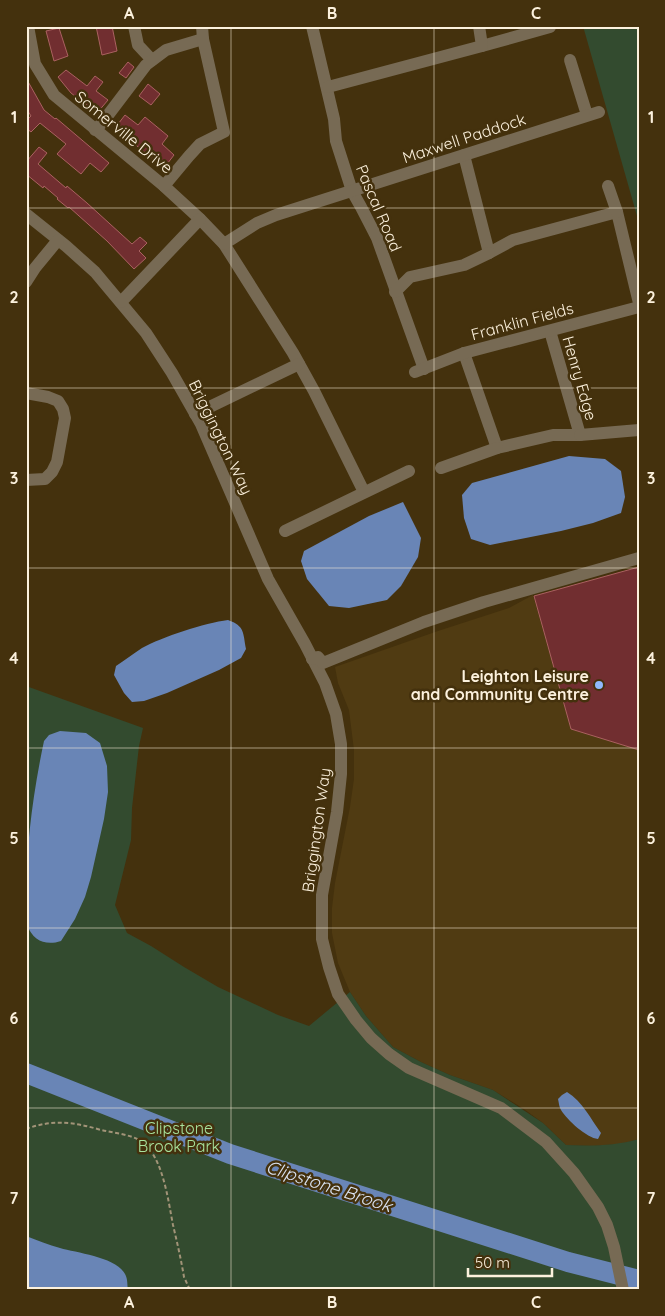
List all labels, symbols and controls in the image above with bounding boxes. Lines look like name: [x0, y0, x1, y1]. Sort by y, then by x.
text: A: [124, 3, 135, 23]
text: B: [327, 3, 337, 23]
text: C: [531, 3, 541, 23]
street label: Somerville Drive: [71, 86, 177, 178]
text: 1: [11, 107, 17, 127]
text: 1: [648, 107, 654, 127]
street label: Maxwell Paddock: [400, 109, 528, 167]
street label: Pascal Road: [352, 162, 406, 254]
text: 2: [9, 287, 19, 307]
text: 2: [646, 287, 656, 307]
street label: Franklin Fields: [469, 298, 575, 344]
street label: Henry Edge: [558, 334, 602, 422]
street label: Briggington Way: [185, 376, 257, 498]
text: 3: [10, 468, 18, 488]
text: 3: [647, 468, 655, 488]
text: 4: [9, 648, 19, 668]
text: 4: [646, 648, 656, 668]
place label: Leighton Leisure and Community Centre: [411, 666, 589, 704]
marker: Leighton Leisure and Community Centre: [593, 679, 605, 691]
street label: Briggington Way: [297, 767, 335, 893]
text: 5: [9, 828, 19, 848]
text: 5: [646, 828, 656, 848]
text: 6: [10, 1008, 19, 1028]
text: 6: [647, 1008, 656, 1028]
park label: Clipstone Brook Park: [138, 1118, 220, 1156]
water label: Clipstone Brook: [263, 1155, 396, 1218]
text: 7: [10, 1188, 19, 1208]
text: 7: [647, 1188, 656, 1208]
scale bar: [468, 1246, 551, 1278]
text: 50 m: [475, 1253, 510, 1272]
text: A: [124, 1292, 135, 1312]
text: B: [327, 1292, 337, 1312]
text: C: [531, 1292, 541, 1312]

